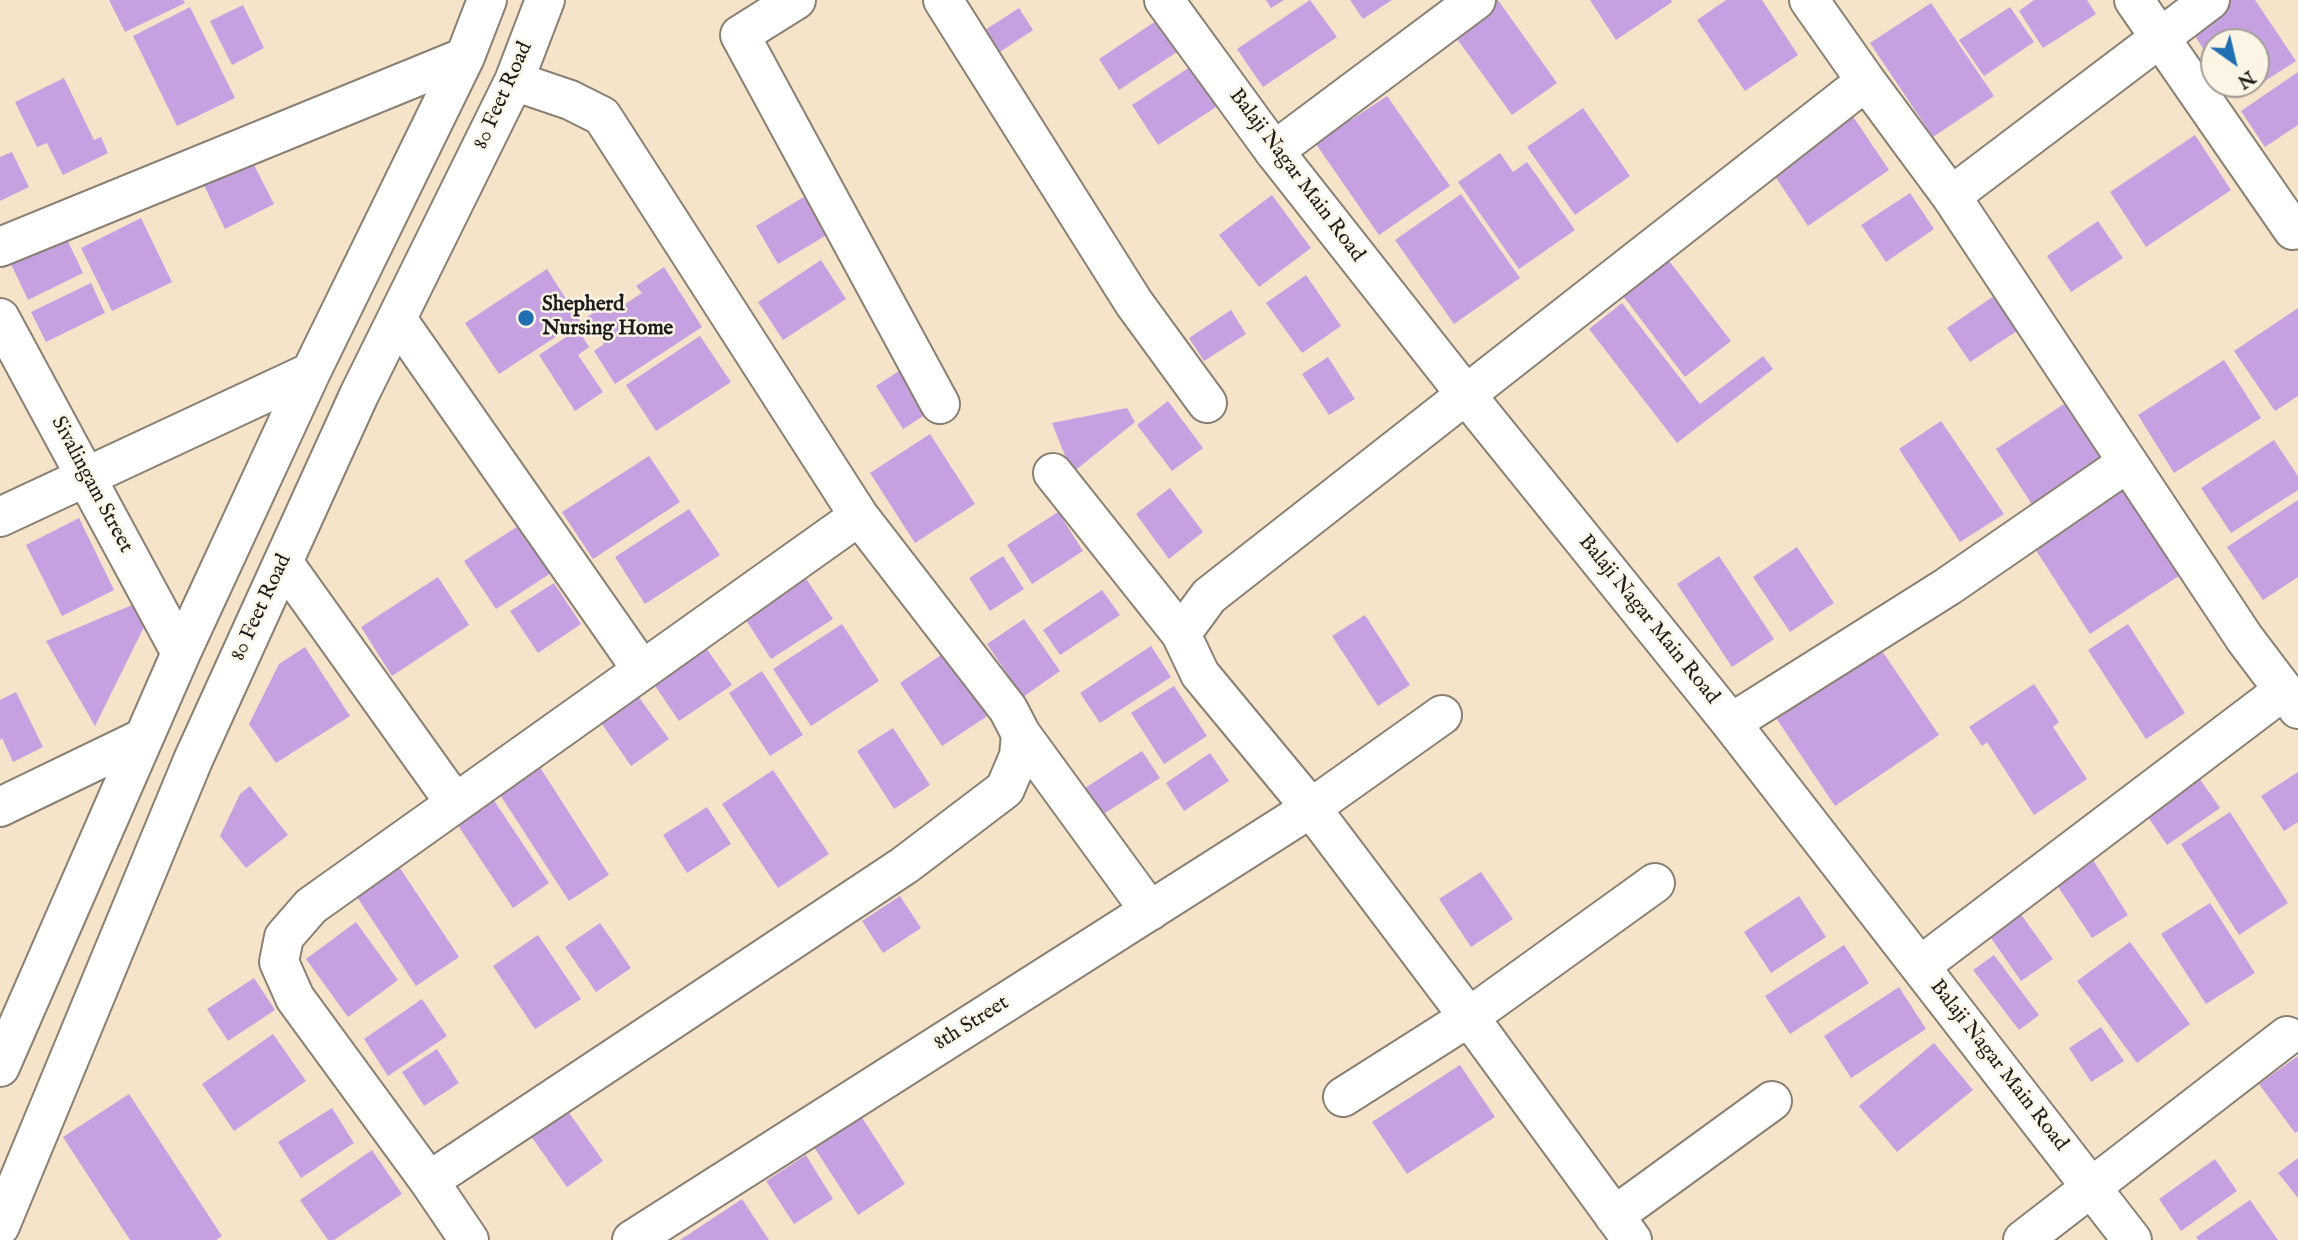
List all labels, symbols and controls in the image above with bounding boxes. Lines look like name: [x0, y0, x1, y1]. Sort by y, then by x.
north arrow: [2200, 28, 2270, 98]
street label: 80 Feet Road: [469, 38, 539, 154]
text: N: [2232, 64, 2259, 93]
street label: Balaji Nagar Main Road: [1223, 85, 1369, 267]
place label: Shepherd Nursing Home: [542, 293, 673, 343]
marker: Shepherd Nursing Home: [516, 308, 536, 328]
street label: Sivalingam Street: [45, 413, 137, 557]
street label: Balaji Nagar Main Road: [1572, 530, 1724, 710]
street label: 80 Feet Road: [226, 551, 298, 665]
street label: Balaji Nagar Main Road: [1923, 975, 2073, 1157]
street label: 8th Street: [930, 991, 1014, 1057]

